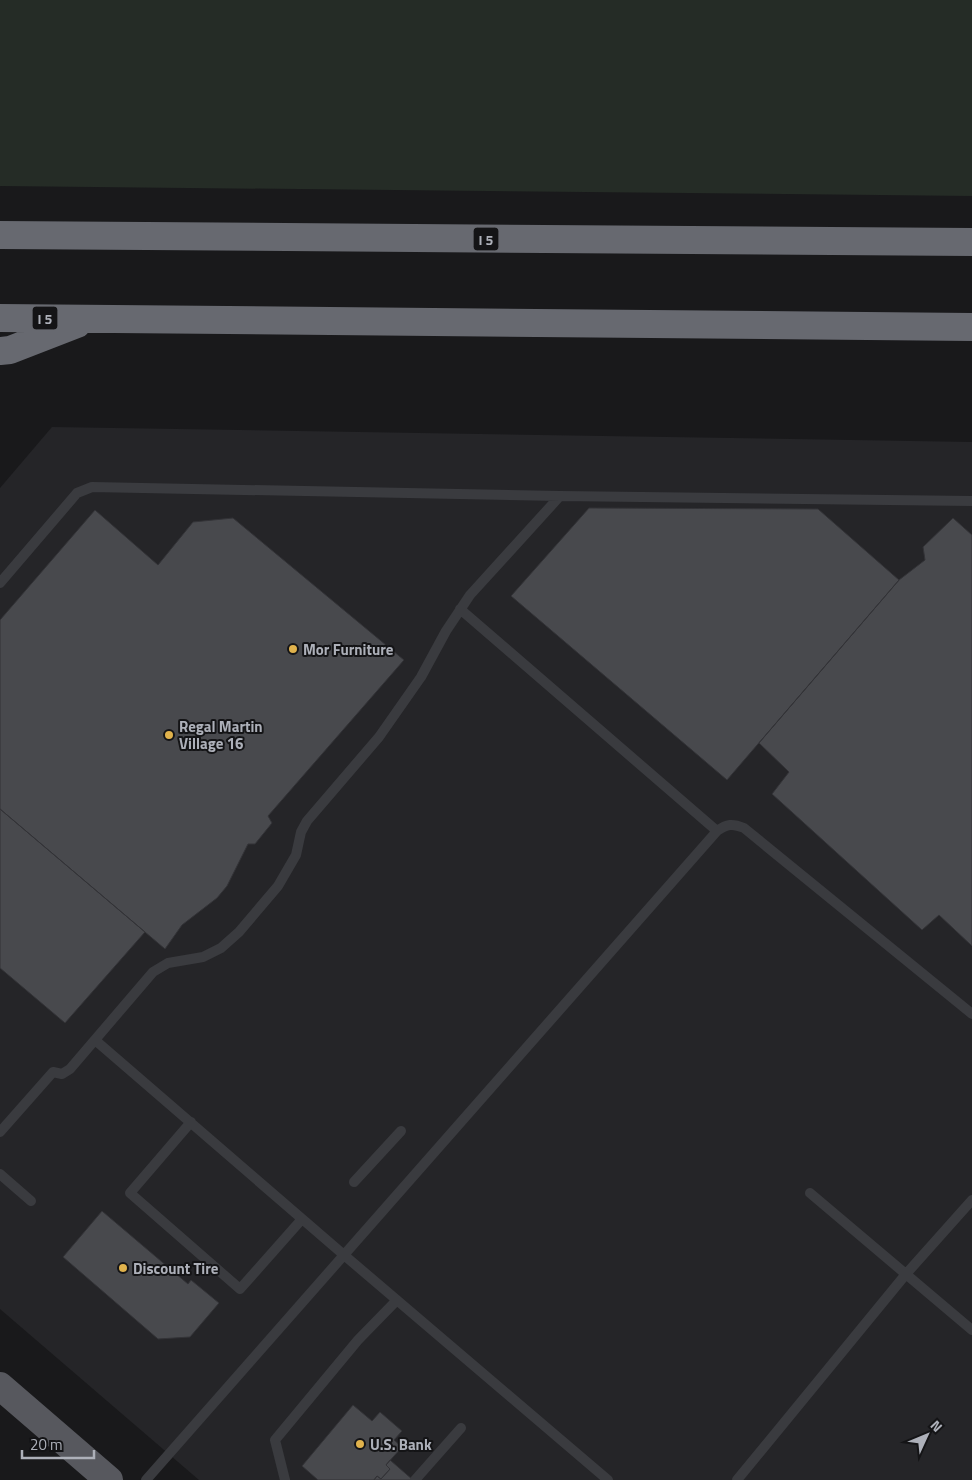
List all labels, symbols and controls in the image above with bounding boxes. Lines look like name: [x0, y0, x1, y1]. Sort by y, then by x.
road number: I 5: [474, 228, 498, 250]
road number: I 5: [32, 306, 58, 330]
place label: Mor Furniture: [303, 638, 394, 661]
marker: Mor Furniture: [287, 643, 299, 655]
place label: Regal Martin Village 16: [179, 715, 263, 755]
marker: Regal Martin Village 16: [163, 729, 175, 741]
place label: Discount Tire: [133, 1257, 219, 1280]
marker: Discount Tire: [117, 1262, 129, 1274]
north arrow: [902, 1410, 952, 1460]
text: N: [926, 1415, 948, 1436]
scale bar: [22, 1428, 95, 1460]
text: 20 m: [30, 1433, 63, 1456]
place label: U.S. Bank: [370, 1433, 432, 1456]
marker: U.S. Bank: [354, 1438, 366, 1450]

